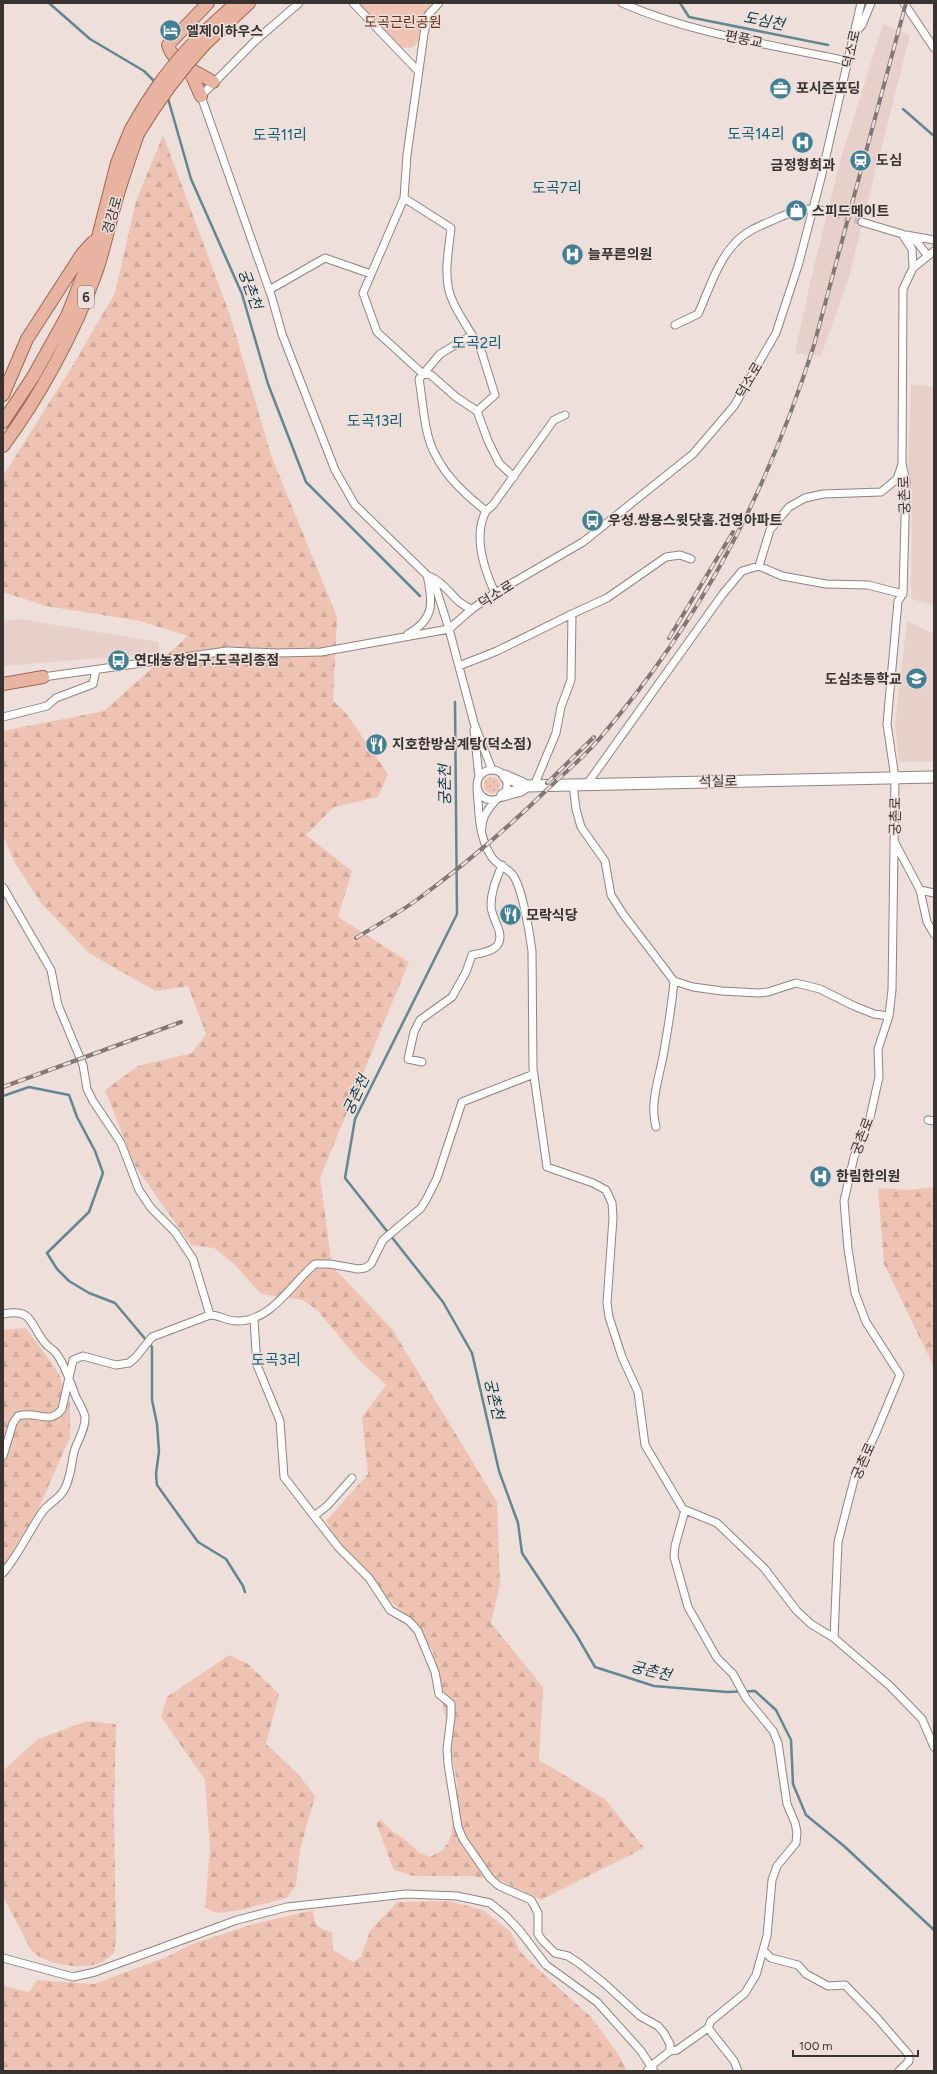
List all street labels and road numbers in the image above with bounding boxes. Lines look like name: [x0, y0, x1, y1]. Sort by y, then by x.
street label: 편풍교: [723, 27, 765, 52]
street label: 덕소로: [839, 28, 864, 70]
street label: 경강로: [99, 194, 126, 236]
road number: 6: [78, 286, 94, 308]
street label: 덕소로: [732, 359, 767, 401]
street label: 궁촌로: [895, 475, 914, 515]
street label: 덕소로: [475, 577, 517, 612]
street label: 석실로: [699, 773, 738, 790]
street label: 궁촌로: [887, 796, 904, 835]
street label: 궁촌로: [848, 1115, 877, 1157]
street label: 궁촌로: [848, 1440, 879, 1482]

